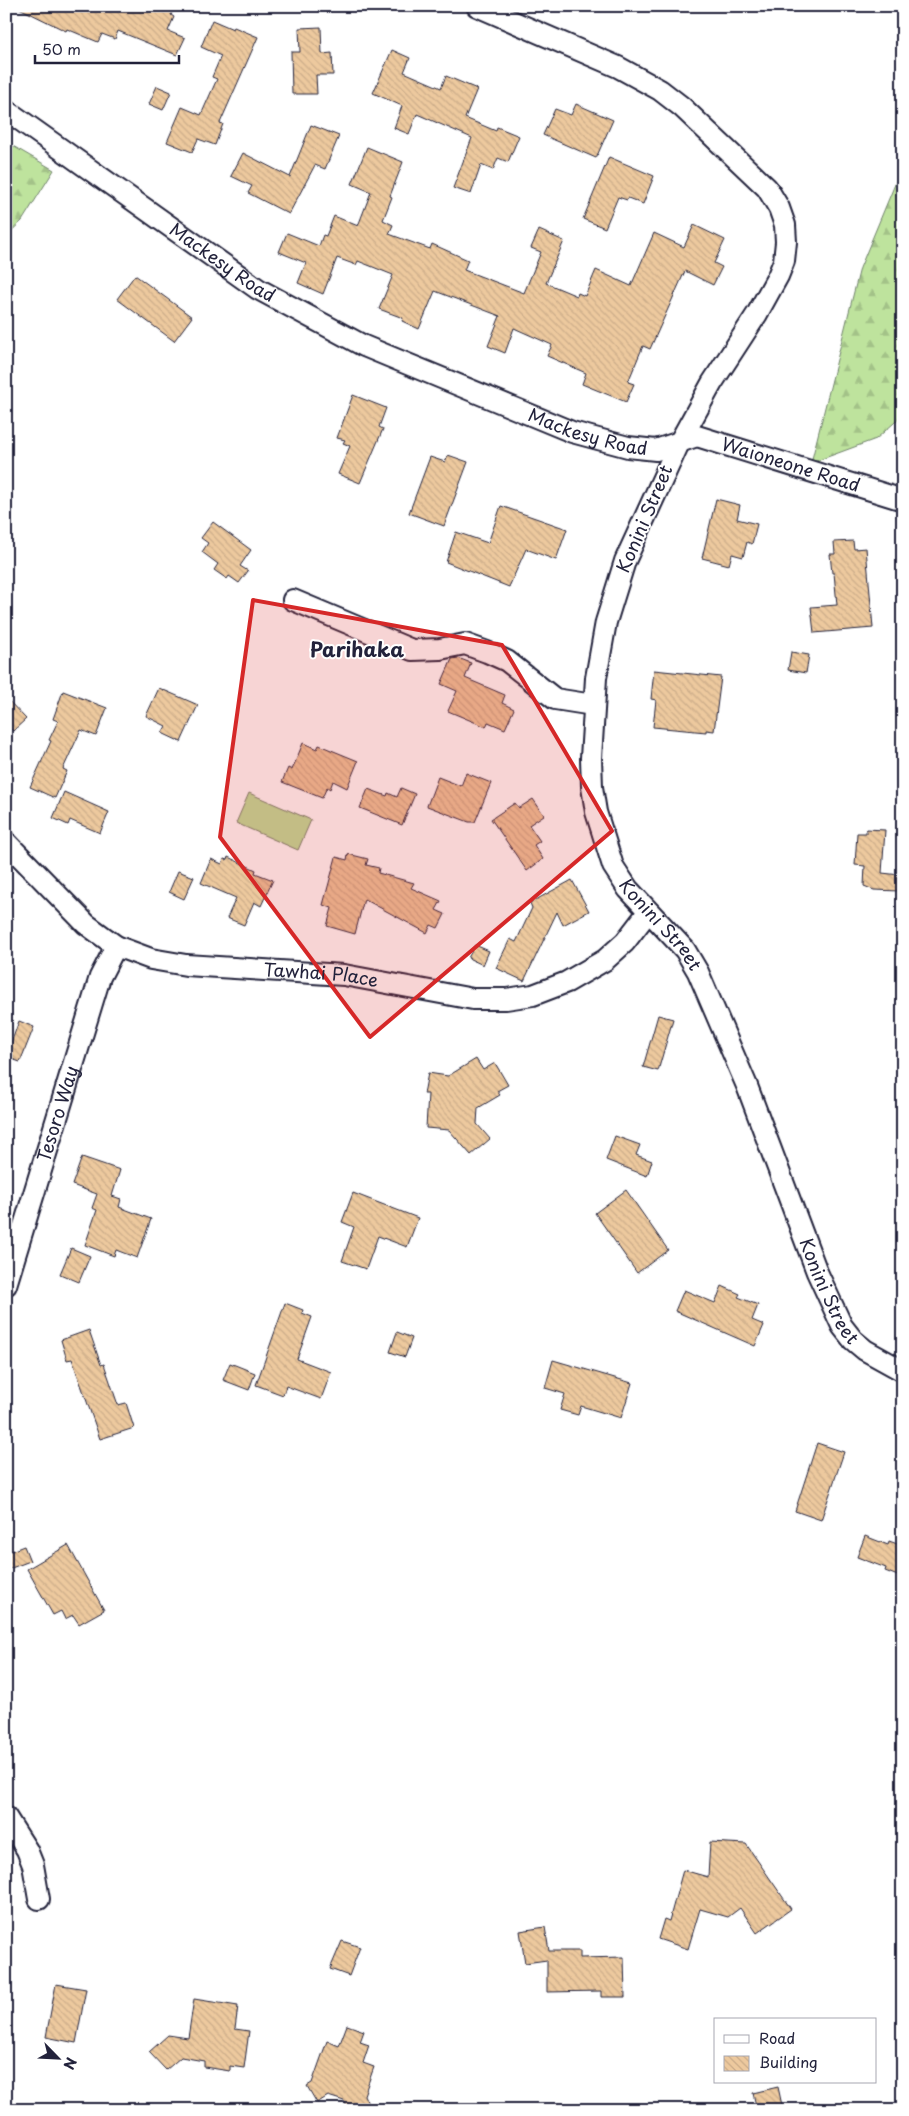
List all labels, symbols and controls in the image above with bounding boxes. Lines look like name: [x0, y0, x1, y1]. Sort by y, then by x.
scale bar: [35, 32, 179, 64]
text: 50 m: [42, 37, 81, 60]
street label: Mackesy Road: [165, 215, 281, 308]
street label: Mackesy Road: [524, 400, 649, 461]
street label: Waioneone Road: [718, 429, 864, 498]
street label: Konini Street: [609, 460, 678, 577]
district label: Parihaka: [310, 634, 404, 664]
street label: Konini Street: [613, 873, 709, 975]
street label: Tawhai Place: [263, 955, 381, 993]
street label: Tesoro Way: [29, 1062, 84, 1165]
street label: Konini Street: [793, 1234, 866, 1349]
legend: [714, 2018, 876, 2084]
text: Road: [759, 2026, 795, 2049]
north arrow: [32, 2034, 82, 2084]
text: Building: [759, 2050, 818, 2073]
text: N: [58, 2054, 82, 2073]

